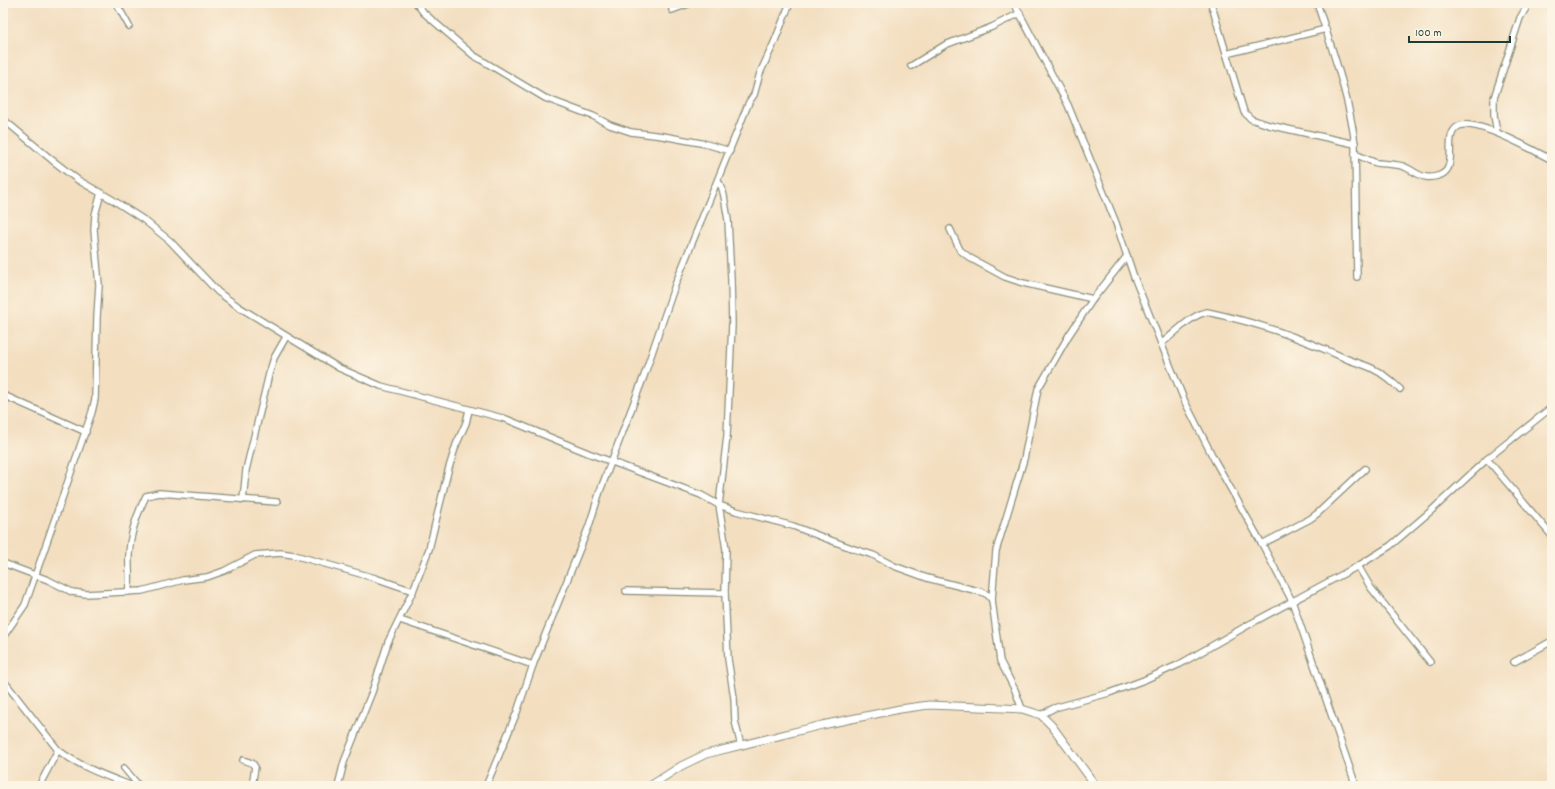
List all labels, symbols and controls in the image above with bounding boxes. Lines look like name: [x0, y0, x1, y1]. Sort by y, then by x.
scale bar: [1409, 18, 1510, 44]
text: 100 m: [1415, 25, 1442, 42]

